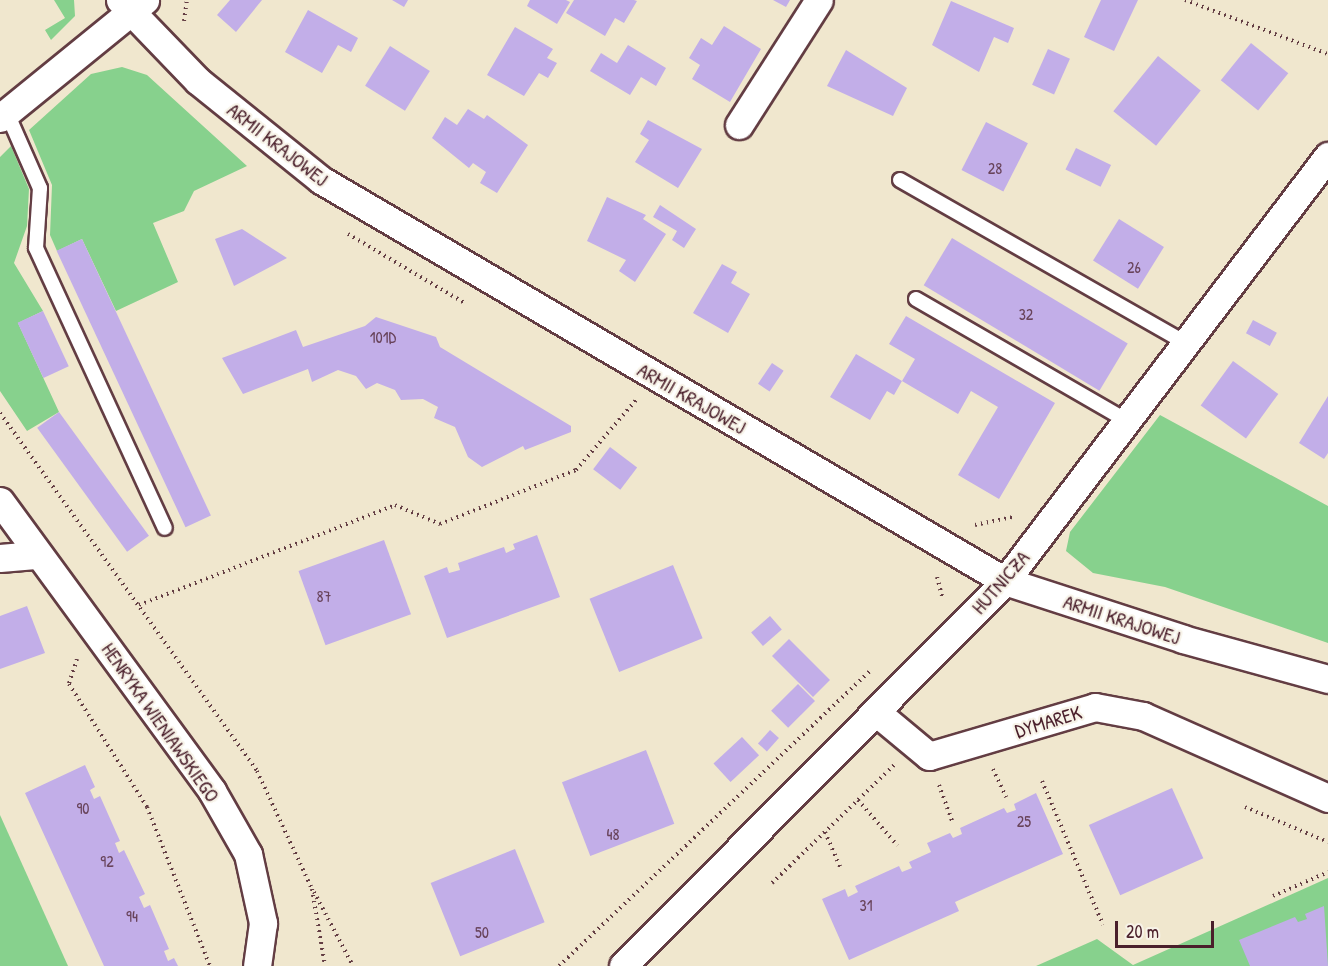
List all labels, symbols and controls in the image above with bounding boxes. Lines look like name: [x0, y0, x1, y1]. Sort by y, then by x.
street label: ARMII KRAJOWEJ: [223, 97, 333, 191]
house number: 28: [988, 158, 1002, 178]
house number: 26: [1127, 257, 1141, 277]
house number: 32: [1019, 304, 1033, 324]
house number: 101D: [370, 327, 396, 347]
street label: ARMII KRAJOWEJ: [634, 357, 750, 439]
street label: HUTNICZA: [966, 545, 1034, 619]
house number: 87: [317, 586, 331, 606]
street label: ARMII KRAJOWEJ: [1061, 589, 1183, 649]
street label: HENRYKA WIENIAWSKIEGO: [97, 638, 225, 806]
street label: DYMAREK: [1012, 700, 1084, 742]
house number: 90: [76, 798, 90, 818]
house number: 25: [1017, 811, 1031, 831]
house number: 48: [607, 824, 619, 844]
house number: 92: [100, 851, 114, 871]
house number: 31: [860, 895, 872, 915]
house number: 94: [126, 906, 138, 926]
scale bar: [1118, 909, 1217, 947]
text: 20 m: [1126, 919, 1159, 944]
house number: 50: [475, 922, 489, 942]

